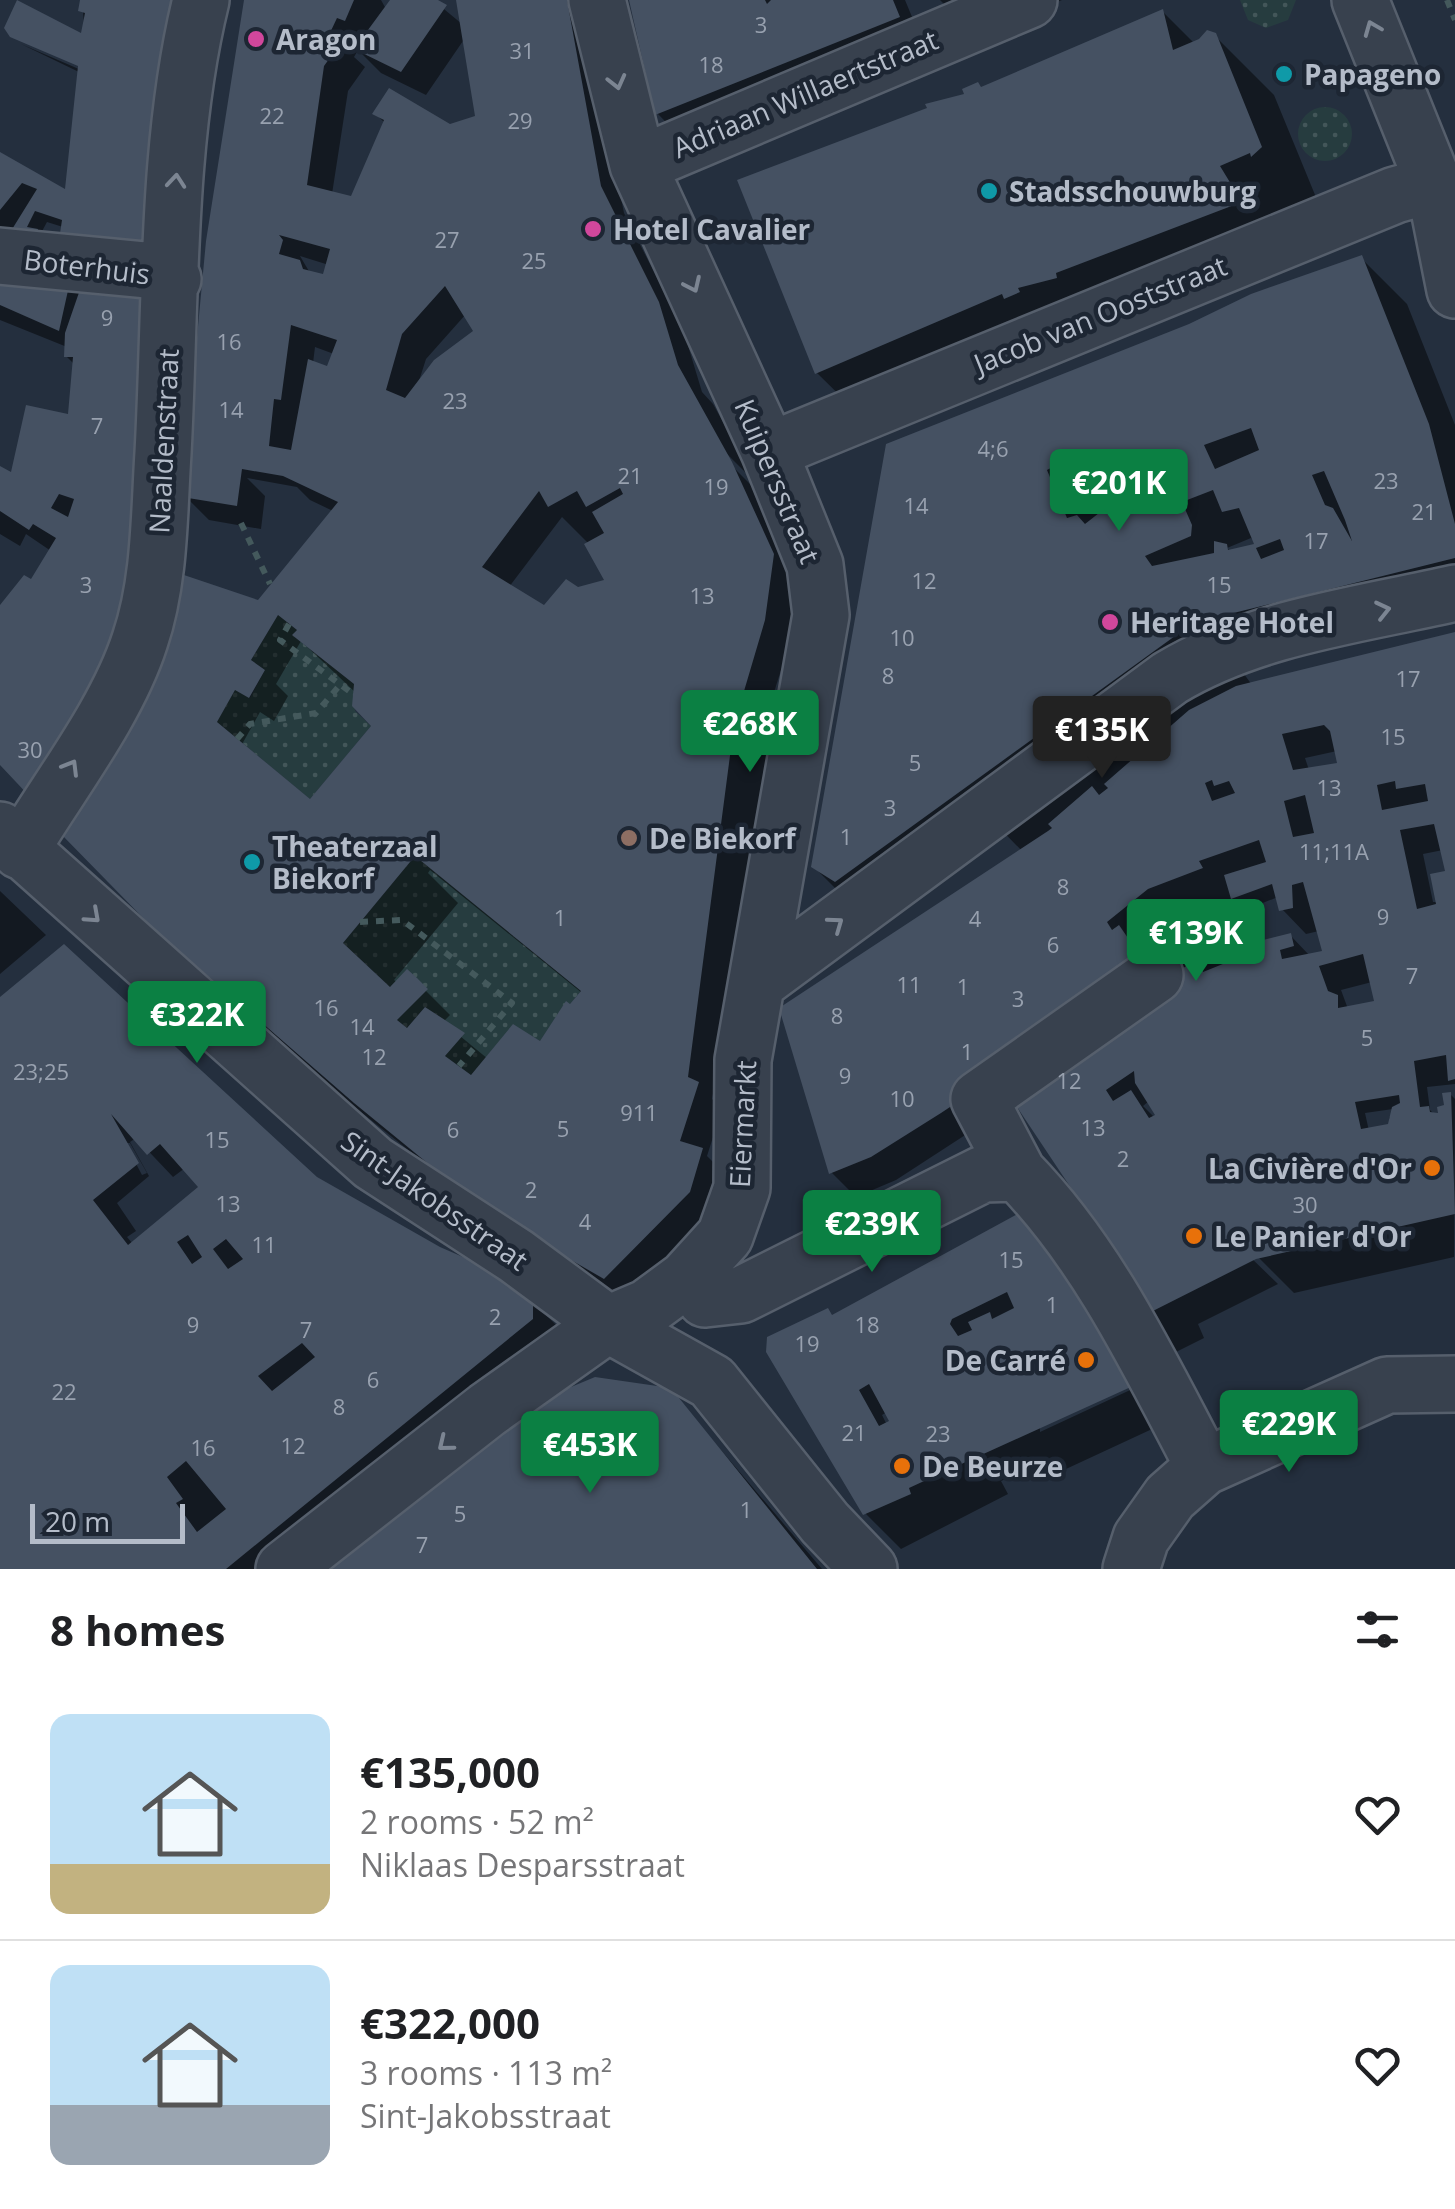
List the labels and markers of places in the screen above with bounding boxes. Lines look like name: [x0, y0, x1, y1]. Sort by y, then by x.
place label: Aragon: [276, 20, 377, 58]
marker: Aragon: [245, 28, 267, 50]
place label: Papageno: [1304, 55, 1441, 93]
marker: Papageno: [1273, 63, 1295, 85]
place label: Stadsschouwburg: [1009, 172, 1256, 210]
marker: Stadsschouwburg: [978, 180, 1000, 202]
place label: Hotel Cavalier: [613, 210, 811, 248]
marker: Hotel Cavalier: [582, 218, 604, 240]
pin: €201K: [1049, 449, 1189, 534]
place label: Heritage Hotel: [1130, 603, 1334, 641]
marker: Heritage Hotel: [1099, 611, 1121, 633]
pin: €268K: [680, 690, 820, 775]
pin: €135K: [1032, 696, 1172, 781]
place label: De Biekorf: [649, 819, 798, 857]
place label: Theaterzaal Biekorf: [272, 827, 438, 897]
marker: De Biekorf: [618, 827, 640, 849]
marker: Theaterzaal Biekorf: [241, 851, 263, 873]
pin: €139K: [1126, 899, 1266, 984]
pin: €322K: [127, 981, 267, 1066]
place label: La Civière d'Or: [1208, 1149, 1412, 1187]
marker: La Civière d'Or: [1421, 1157, 1443, 1179]
pin: €239K: [802, 1190, 942, 1275]
place label: Le Panier d'Or: [1214, 1217, 1412, 1255]
marker: Le Panier d'Or: [1183, 1225, 1205, 1247]
place label: De Carré: [945, 1341, 1066, 1379]
marker: De Carré: [1075, 1349, 1097, 1371]
pin: €229K: [1219, 1390, 1359, 1475]
pin: €453K: [520, 1411, 660, 1496]
place label: De Beurze: [922, 1447, 1063, 1485]
marker: De Beurze: [891, 1455, 913, 1477]

